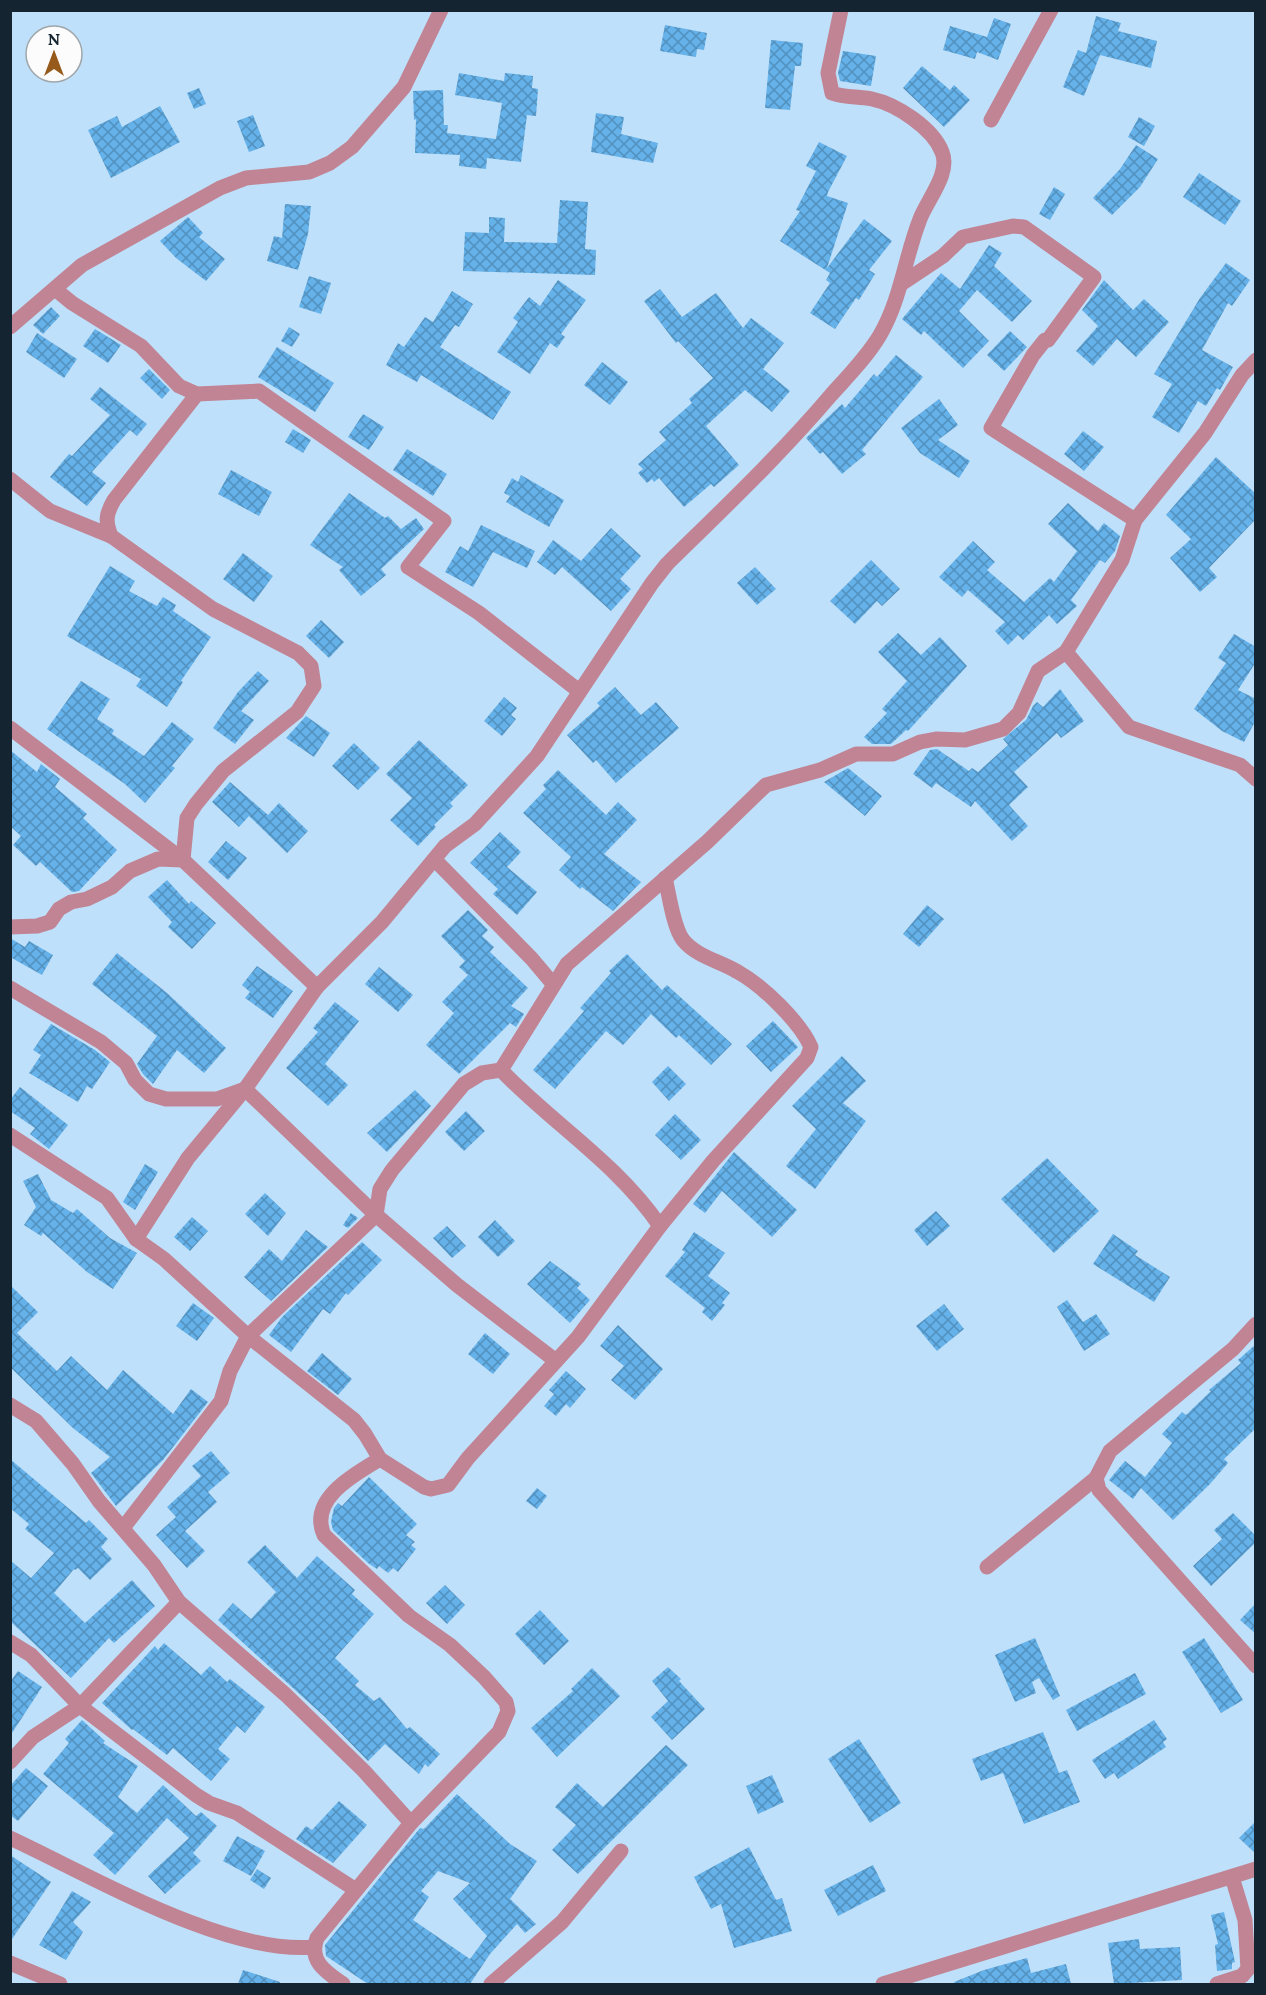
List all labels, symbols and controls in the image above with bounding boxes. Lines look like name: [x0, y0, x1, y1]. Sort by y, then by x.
north arrow: [24, 24, 84, 84]
text: N: [48, 29, 60, 49]

